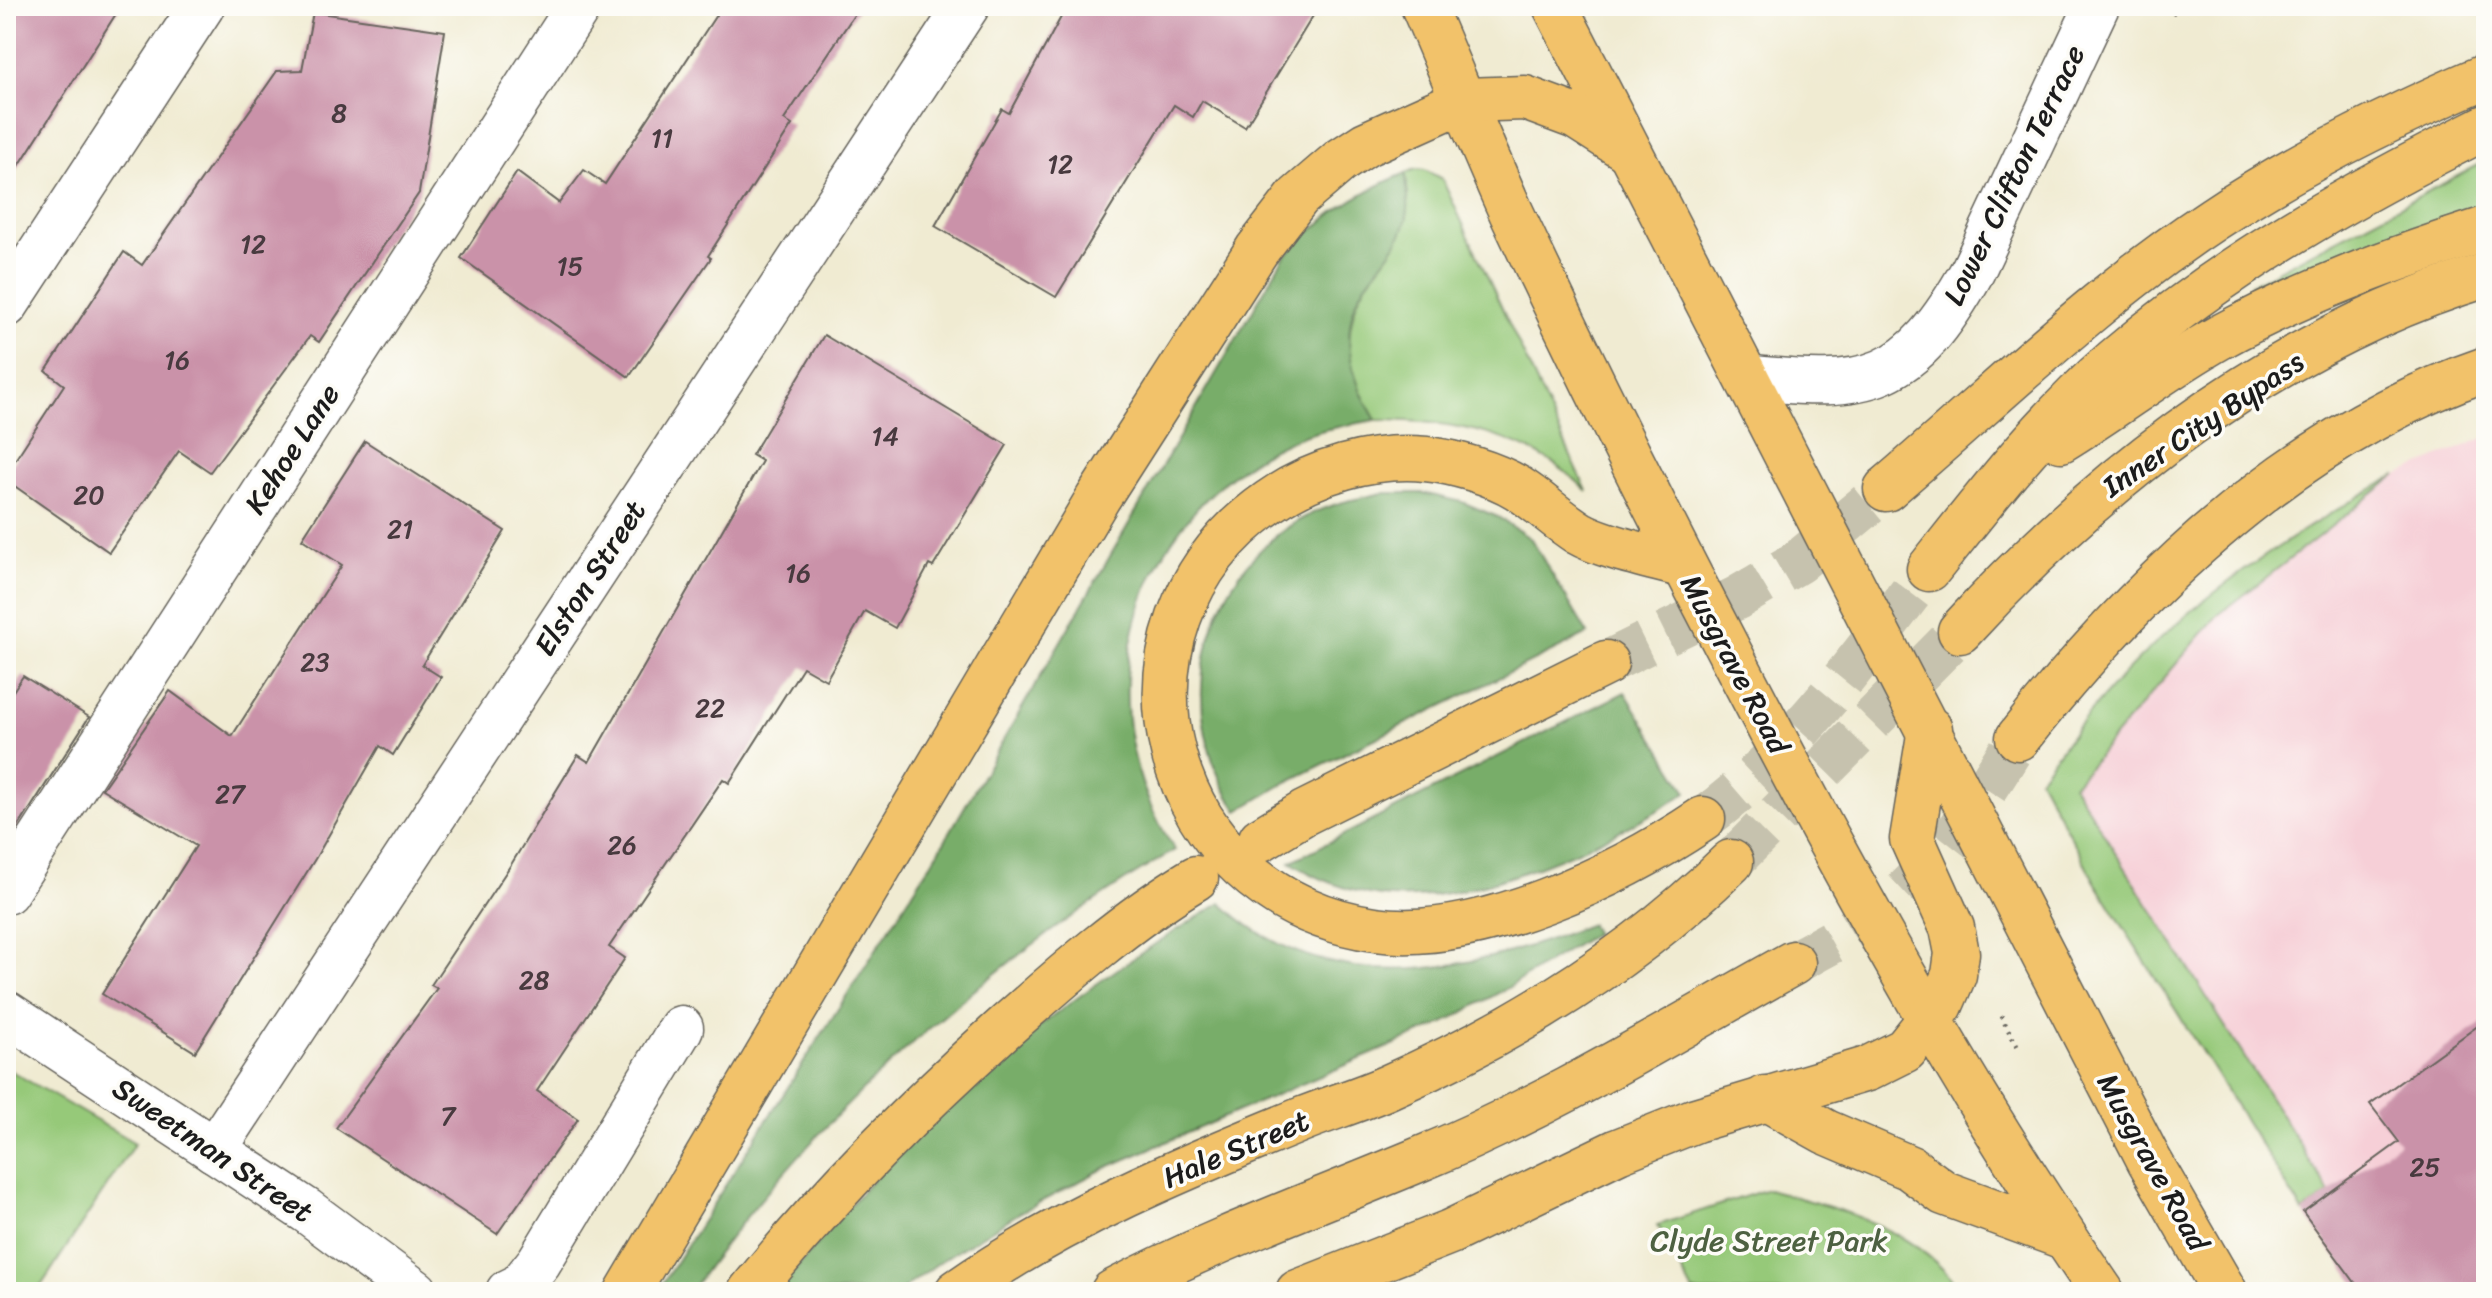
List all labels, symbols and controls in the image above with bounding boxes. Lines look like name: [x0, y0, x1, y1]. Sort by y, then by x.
street label: Lower Clifton Terrace: [1927, 35, 2101, 315]
house number: 8: [331, 90, 347, 136]
house number: 11: [651, 115, 673, 161]
house number: 12: [1047, 141, 1073, 187]
house number: 12: [240, 221, 266, 267]
house number: 15: [556, 243, 584, 289]
street label: Inner City Bypass: [2090, 336, 2316, 513]
house number: 16: [164, 337, 190, 383]
street label: Kehoe Lane: [229, 372, 355, 526]
house number: 14: [871, 413, 899, 459]
house number: 20: [73, 472, 105, 518]
street label: Elston Street: [519, 489, 661, 667]
house number: 21: [387, 506, 413, 552]
house number: 16: [785, 550, 811, 596]
street label: Musgrave Road: [1665, 564, 1806, 766]
house number: 23: [300, 639, 330, 685]
house number: 22: [695, 685, 725, 731]
house number: 27: [215, 771, 247, 817]
house number: 26: [607, 822, 637, 868]
house number: 28: [519, 957, 550, 1003]
street label: Sweetman Street: [101, 1062, 325, 1238]
street label: Musgrave Road: [2082, 1063, 2226, 1263]
house number: 7: [441, 1093, 458, 1139]
street label: Hale Street: [1154, 1094, 1318, 1204]
house number: 25: [2410, 1144, 2441, 1190]
park label: Clyde Street Park: [1650, 1214, 1888, 1268]

